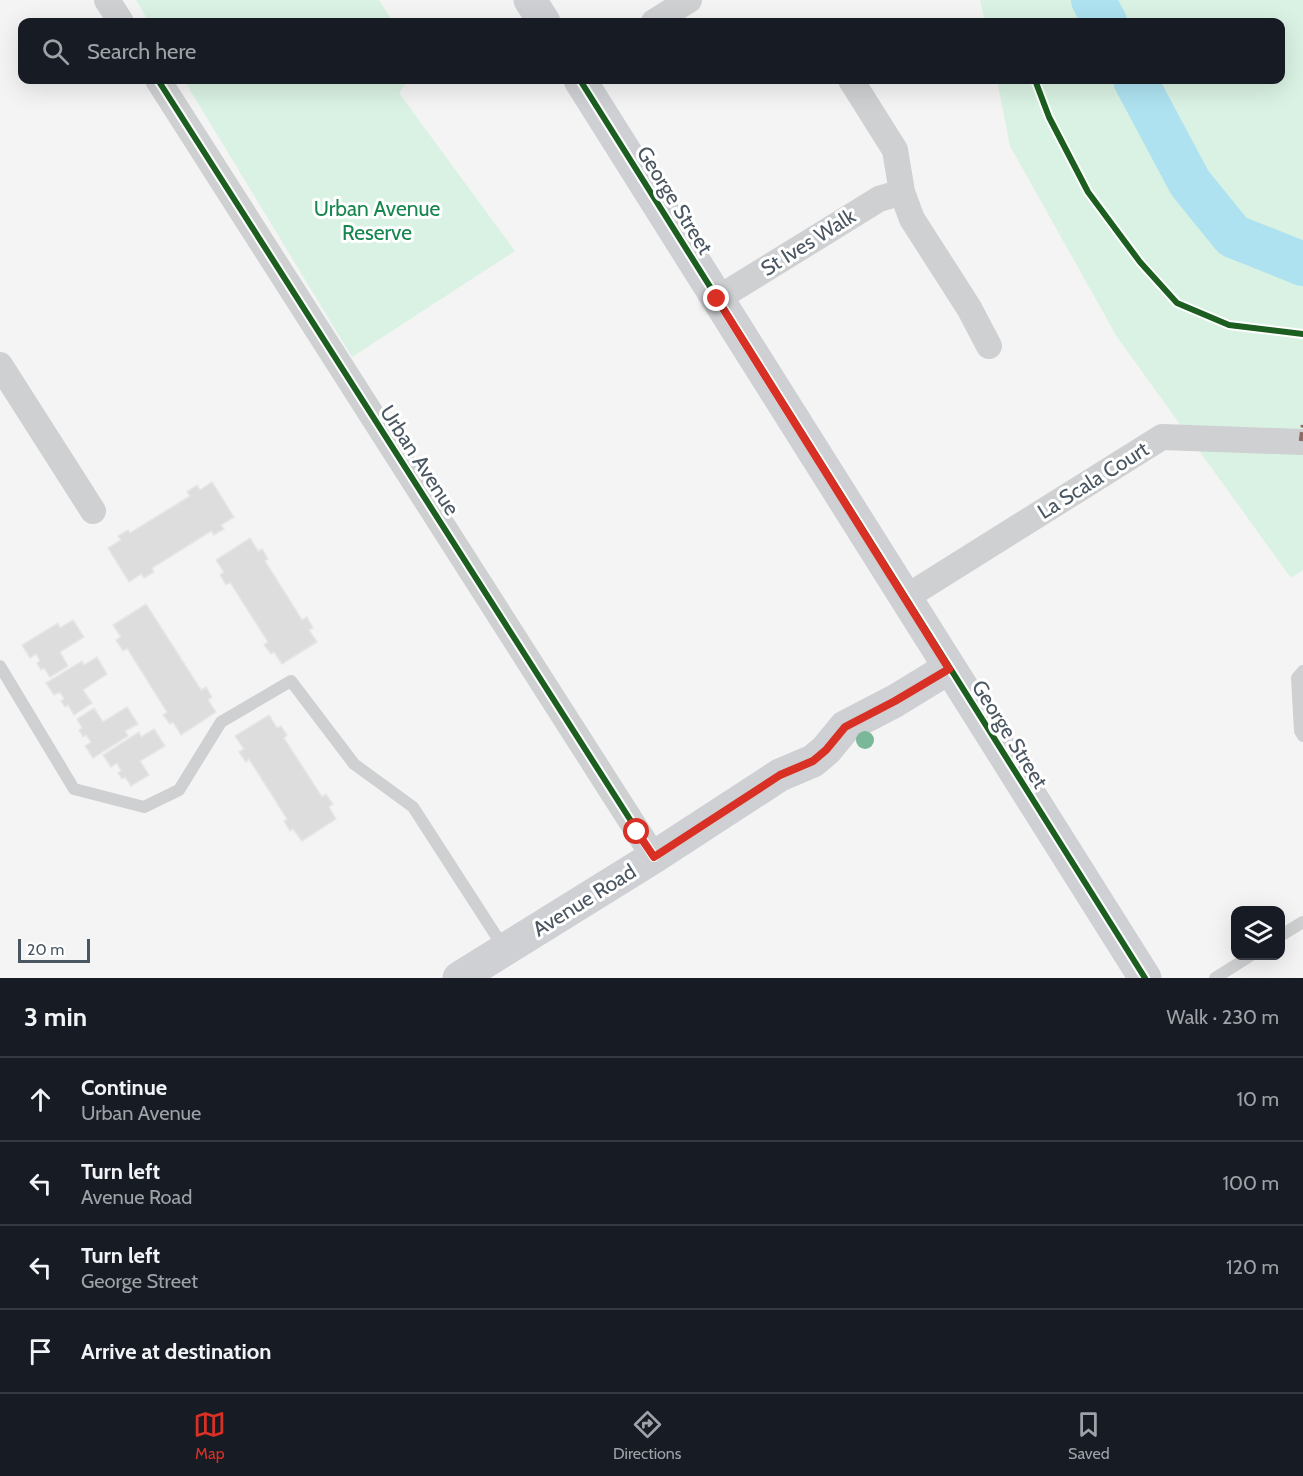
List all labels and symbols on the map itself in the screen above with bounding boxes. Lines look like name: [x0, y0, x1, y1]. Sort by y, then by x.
street label: George Street: [632, 141, 718, 259]
park label: Urban Avenue Reserve: [314, 196, 440, 245]
street label: St Ives Walk: [756, 203, 860, 281]
route end: [703, 285, 729, 311]
street label: Urban Avenue: [375, 400, 465, 520]
street label: La Scala Court: [1033, 436, 1153, 524]
street label: George Street: [967, 675, 1053, 793]
route start: [623, 818, 649, 844]
street label: Avenue Road: [528, 858, 640, 942]
scale bar: [18, 936, 90, 964]

